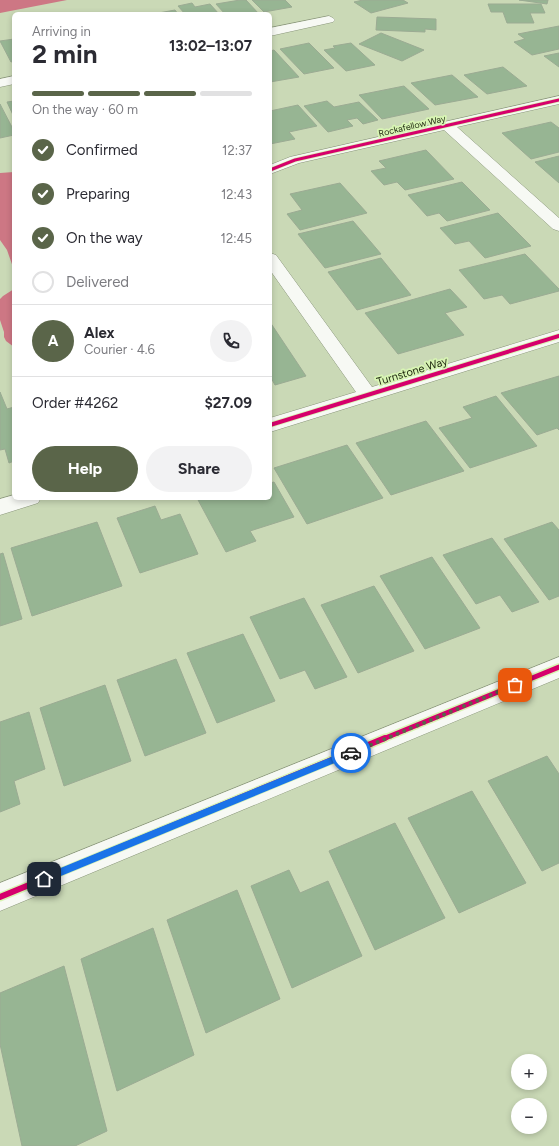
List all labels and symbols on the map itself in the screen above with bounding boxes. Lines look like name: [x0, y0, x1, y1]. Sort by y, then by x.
street label: Rockafellow Way: [377, 112, 447, 139]
street label: Turnstone Way: [375, 354, 449, 388]
pin: [498, 668, 532, 702]
courier: [331, 733, 371, 773]
pin: [27, 862, 61, 896]

